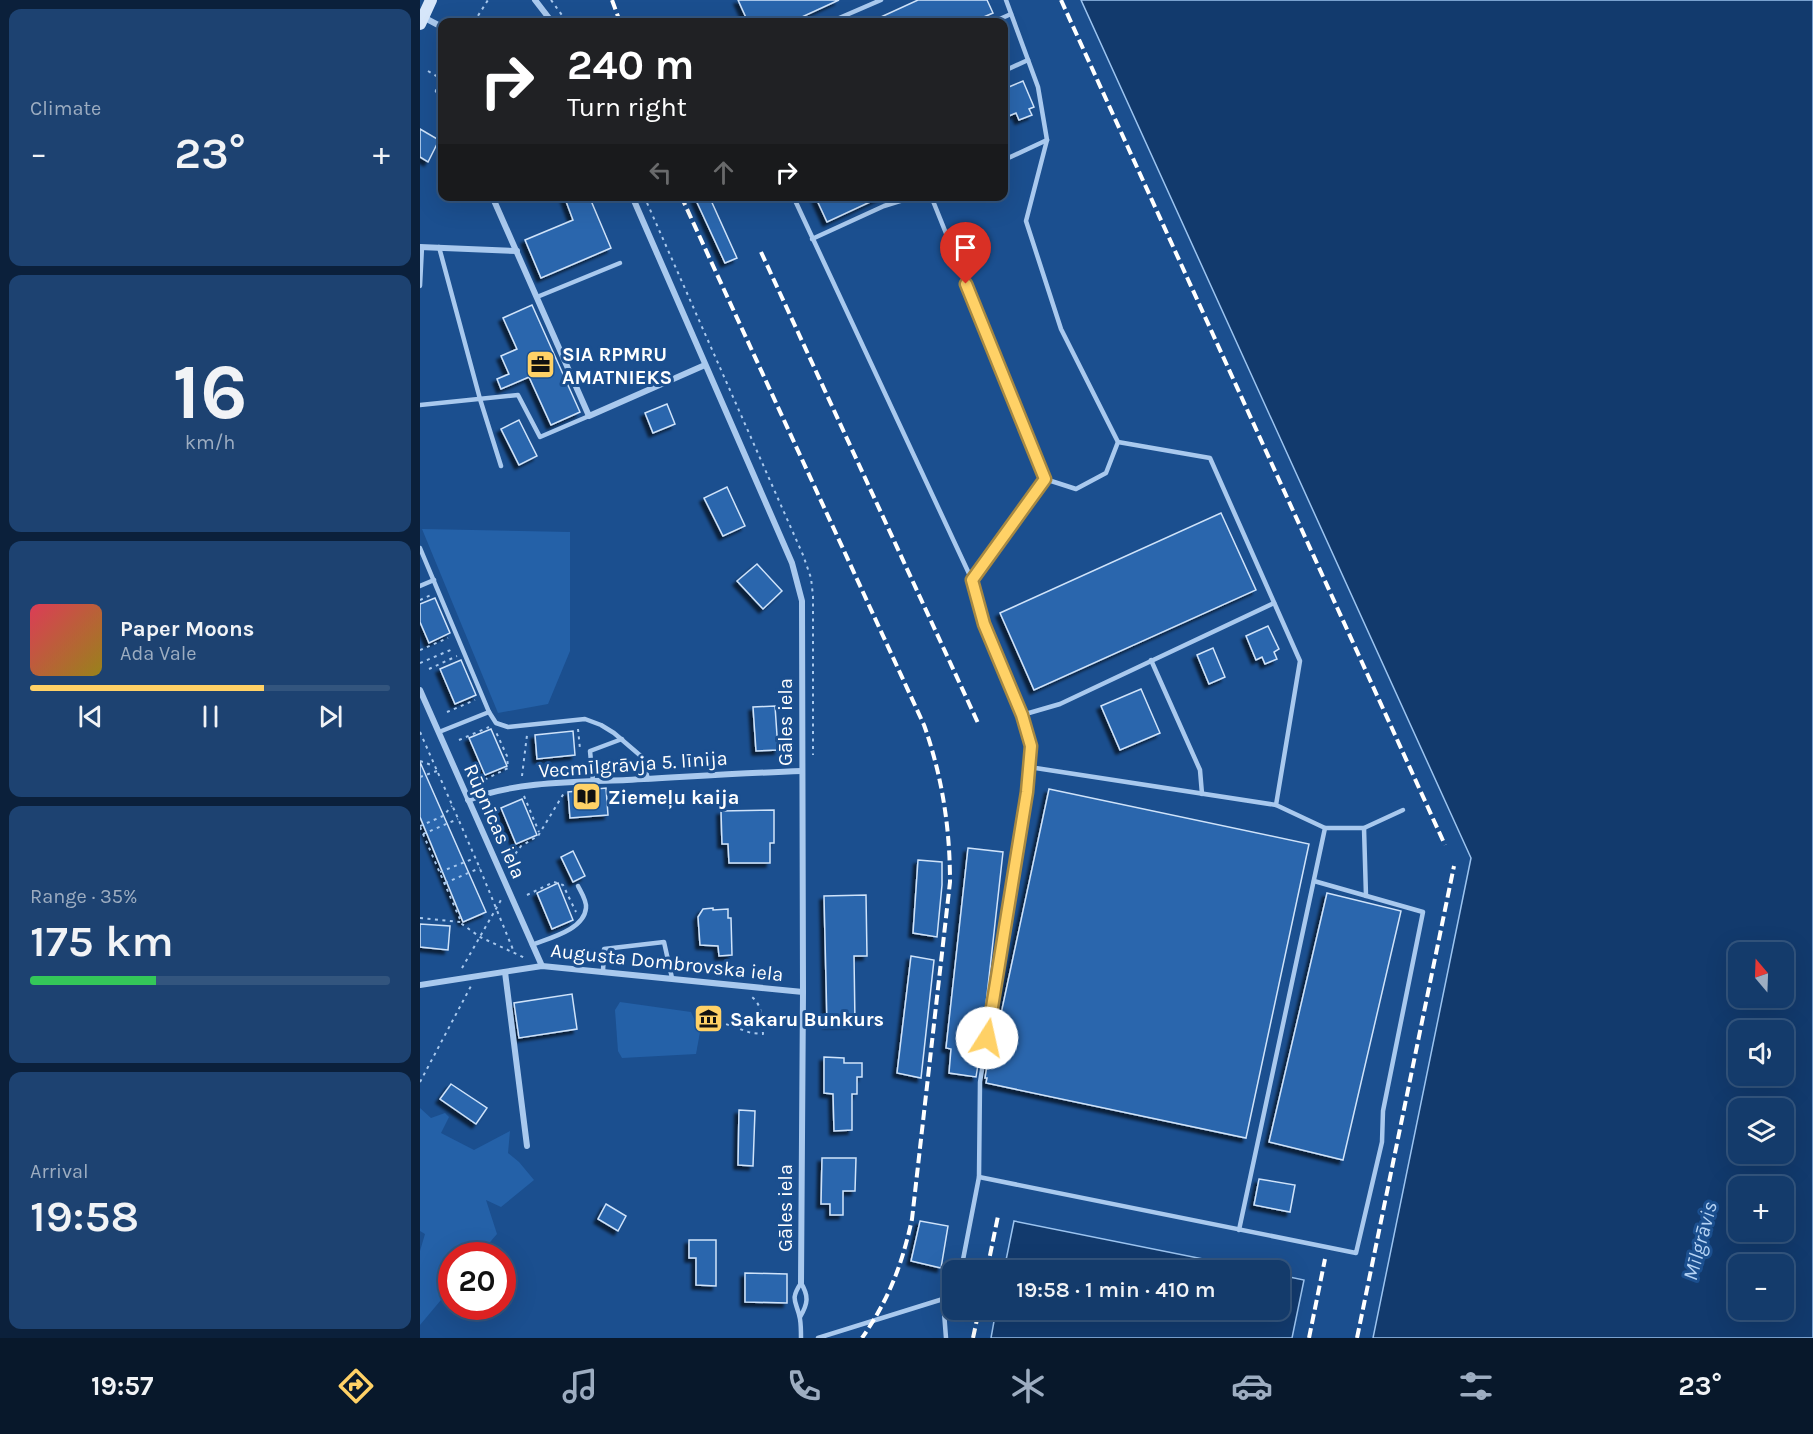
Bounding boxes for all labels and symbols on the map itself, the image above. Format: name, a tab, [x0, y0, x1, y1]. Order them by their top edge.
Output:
pin	[940, 222, 991, 284]
place label: SIA RPMRU AMATNIEKS	[562, 343, 672, 389]
office icon: SIA RPMRU AMATNIEKS	[525, 349, 557, 381]
street label: Gāles iela	[774, 678, 797, 766]
street label: Vecmīlgrāvja 5. līnija	[538, 746, 728, 783]
street label: Rūpnīcas iela	[459, 760, 530, 882]
library icon: Ziemeļu kaija	[571, 781, 603, 813]
place label: Ziemeļu kaija	[608, 786, 740, 809]
street label: Augusta Dombrovska iela	[549, 939, 785, 986]
north arrow	[1728, 942, 1794, 1008]
museum icon: Sakaru Bunkurs	[693, 1003, 725, 1035]
position arrow	[955, 1006, 1019, 1070]
place label: Sakaru Bunkurs	[730, 1008, 884, 1031]
street label: Gāles iela	[774, 1164, 797, 1252]
water label: Mīlgrāvis	[1678, 1199, 1722, 1283]
speed limit sign: 20	[438, 1242, 516, 1320]

